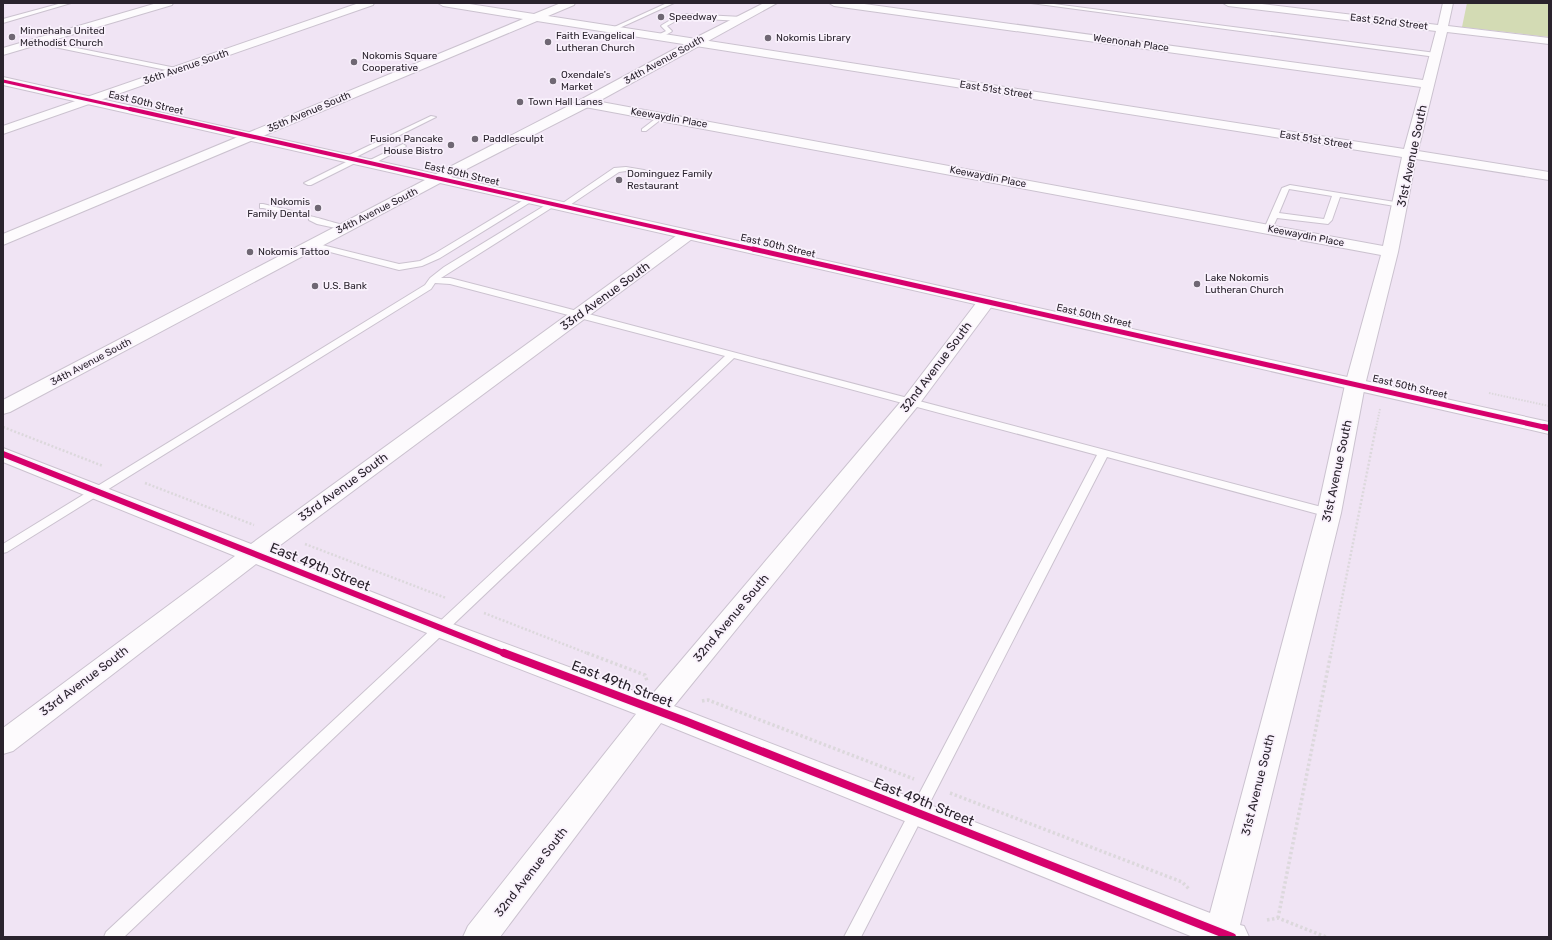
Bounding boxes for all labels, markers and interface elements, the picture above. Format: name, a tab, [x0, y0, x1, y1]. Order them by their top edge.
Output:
place label: Speedway	[669, 11, 718, 23]
street label: East 52nd Street	[1349, 11, 1429, 33]
marker: Speedway	[656, 12, 666, 22]
place label: Minnehaha United Methodist Church	[20, 25, 105, 49]
place label: Faith Evangelical Lutheran Church	[556, 30, 635, 54]
marker: Minnehaha United Methodist Church	[7, 32, 17, 42]
place label: Nokomis Library	[776, 32, 851, 44]
street label: Weenonah Place	[1092, 32, 1170, 54]
street label: 34th Avenue South	[622, 33, 706, 87]
marker: Nokomis Library	[763, 33, 773, 43]
marker: Faith Evangelical Lutheran Church	[543, 37, 553, 47]
street label: 36th Avenue South	[142, 47, 230, 87]
place label: Nokomis Square Cooperative	[362, 50, 438, 74]
marker: Nokomis Square Cooperative	[349, 57, 359, 67]
place label: Oxendale's Market	[561, 69, 611, 93]
marker: Oxendale's Market	[548, 76, 558, 86]
street label: East 51st Street	[959, 78, 1033, 102]
street label: East 50th Street	[107, 89, 185, 117]
street label: 35th Avenue South	[265, 89, 353, 135]
place label: Town Hall Lanes	[528, 96, 603, 108]
marker: Town Hall Lanes	[515, 97, 525, 107]
street label: 31st Avenue South	[1394, 104, 1430, 208]
street label: Keewaydin Place	[630, 105, 709, 131]
street label: East 51st Street	[1279, 128, 1353, 152]
place label: Fusion Pancake House Bistro	[370, 133, 443, 157]
place label: Paddlesculpt	[483, 133, 544, 145]
marker: Paddlesculpt	[470, 134, 480, 144]
marker: Fusion Pancake House Bistro	[446, 140, 456, 150]
street label: East 50th Street	[423, 160, 501, 188]
street label: Keewaydin Place	[949, 164, 1028, 190]
place label: Dominguez Family Restaurant	[627, 168, 713, 192]
marker: Dominguez Family Restaurant	[614, 175, 624, 185]
street label: 34th Avenue South	[334, 185, 420, 237]
place label: Nokomis Family Dental	[247, 196, 310, 220]
marker: Nokomis Family Dental	[313, 203, 323, 213]
street label: Keewaydin Place	[1267, 223, 1346, 249]
street label: East 50th Street	[739, 232, 817, 260]
place label: Nokomis Tattoo	[258, 246, 330, 258]
marker: Nokomis Tattoo	[245, 247, 255, 257]
street label: 33rd Avenue South	[558, 259, 652, 333]
place label: Lake Nokomis Lutheran Church	[1205, 272, 1284, 296]
marker: Lake Nokomis Lutheran Church	[1192, 279, 1202, 289]
place label: U.S. Bank	[323, 280, 368, 292]
marker: U.S. Bank	[310, 281, 320, 291]
street label: East 50th Street	[1055, 302, 1133, 330]
street label: 32nd Avenue South	[897, 319, 975, 415]
street label: 34th Avenue South	[49, 336, 133, 388]
street label: East 50th Street	[1371, 373, 1449, 401]
street label: 31st Avenue South	[1319, 419, 1355, 523]
street label: 33rd Avenue South	[296, 450, 390, 524]
street label: East 49th Street	[267, 539, 373, 595]
street label: 32nd Avenue South	[690, 571, 772, 665]
street label: 33rd Avenue South	[37, 643, 131, 719]
street label: East 49th Street	[569, 657, 675, 711]
street label: 31st Avenue South	[1239, 733, 1277, 837]
street label: East 49th Street	[871, 774, 977, 830]
street label: 32nd Avenue South	[492, 824, 570, 920]

